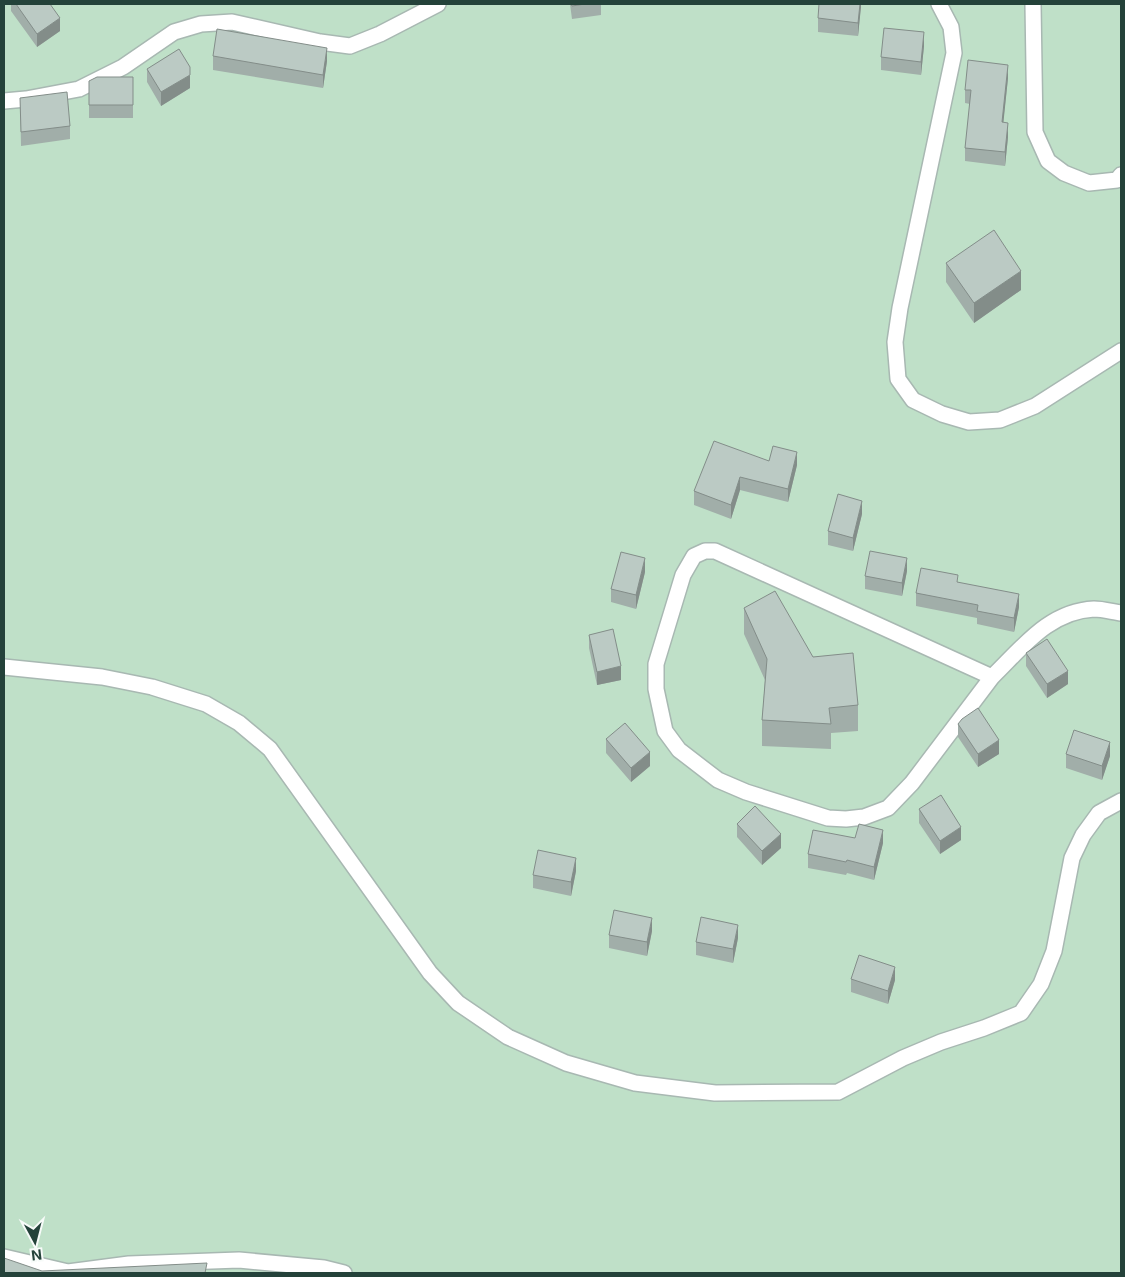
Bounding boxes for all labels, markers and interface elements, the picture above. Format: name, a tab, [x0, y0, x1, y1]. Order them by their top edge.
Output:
north arrow	[10, 1217, 60, 1267]
text: N	[30, 1246, 43, 1264]

